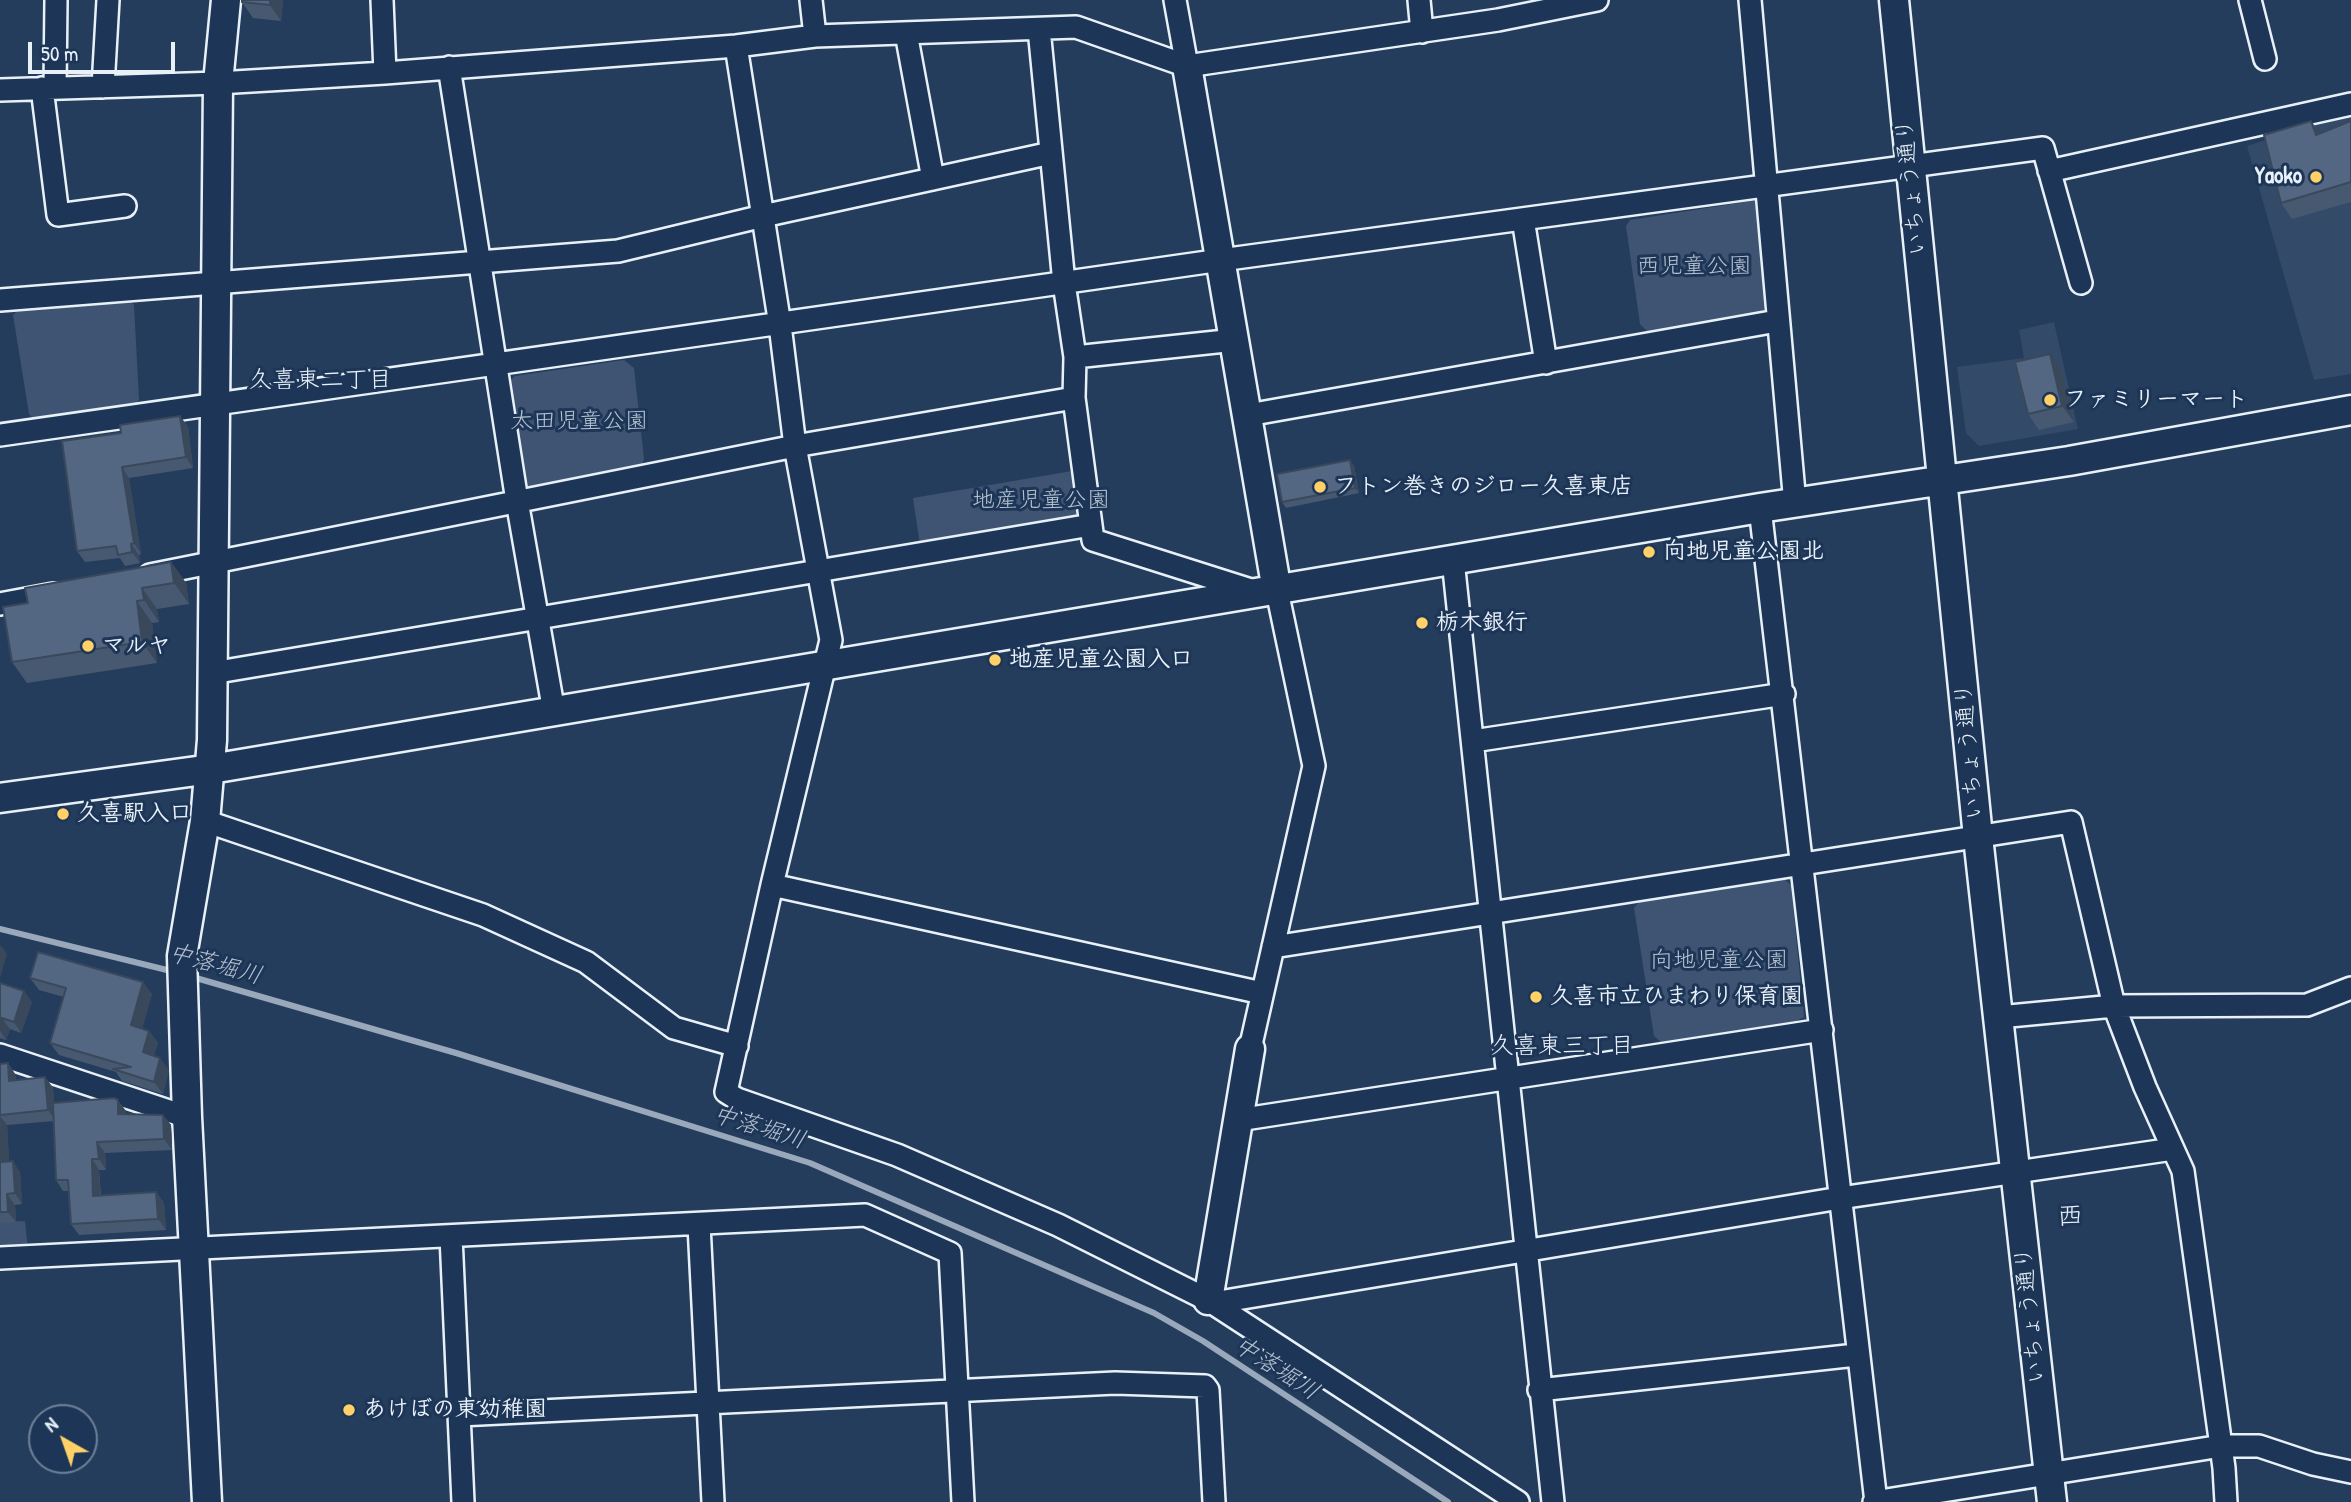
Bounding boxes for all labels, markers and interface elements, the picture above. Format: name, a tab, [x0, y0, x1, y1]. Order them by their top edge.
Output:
scale bar	[32, 28, 178, 72]
text: 50 m	[41, 39, 78, 68]
street label: いちょう通り	[1891, 117, 1933, 257]
place label: Yaoko	[2255, 163, 2302, 191]
marker: Yaoko	[2308, 169, 2324, 185]
park label: 西児童公園	[1637, 253, 1751, 281]
district label: 久喜東二丁目	[248, 367, 392, 395]
place label: ファミリーマート	[2064, 386, 2248, 414]
marker: ファミリーマート	[2042, 392, 2058, 408]
park label: 太田児童公園	[510, 408, 648, 436]
place label: フトン巻きのジロー久喜東店	[1334, 473, 1633, 501]
marker: フトン巻きのジロー久喜東店	[1312, 479, 1328, 495]
park label: 地産児童公園	[972, 487, 1110, 515]
place label: 向地児童公園北	[1663, 538, 1824, 566]
marker: 向地児童公園北	[1641, 544, 1657, 560]
place label: 栃木銀行	[1436, 609, 1528, 637]
marker: 栃木銀行	[1414, 615, 1430, 631]
place label: マルヤ	[102, 632, 171, 660]
marker: マルヤ	[80, 638, 96, 654]
place label: 地産児童公園入口	[1009, 646, 1193, 674]
marker: 地産児童公園入口	[987, 652, 1003, 668]
street label: いちょう通り	[1950, 681, 1990, 821]
place label: 久喜駅入口	[77, 800, 192, 828]
marker: 久喜駅入口	[55, 806, 71, 822]
water label: 中落堀川	[165, 939, 265, 991]
park label: 向地児童公園	[1650, 947, 1788, 975]
place label: 久喜市立ひまわり保育園	[1550, 983, 1803, 1011]
marker: 久喜市立ひまわり保育園	[1528, 989, 1544, 1005]
district label: 久喜東三丁目	[1490, 1033, 1634, 1061]
water label: 中落堀川	[709, 1100, 809, 1156]
district label: 西	[2057, 1201, 2083, 1233]
street label: いちょう通り	[2010, 1245, 2052, 1385]
water label: 中落堀川	[1228, 1331, 1324, 1407]
place label: あけぼの東幼稚園	[363, 1396, 547, 1424]
marker: あけぼの東幼稚園	[341, 1402, 357, 1418]
north arrow	[28, 1404, 98, 1474]
text: N	[39, 1411, 63, 1438]

